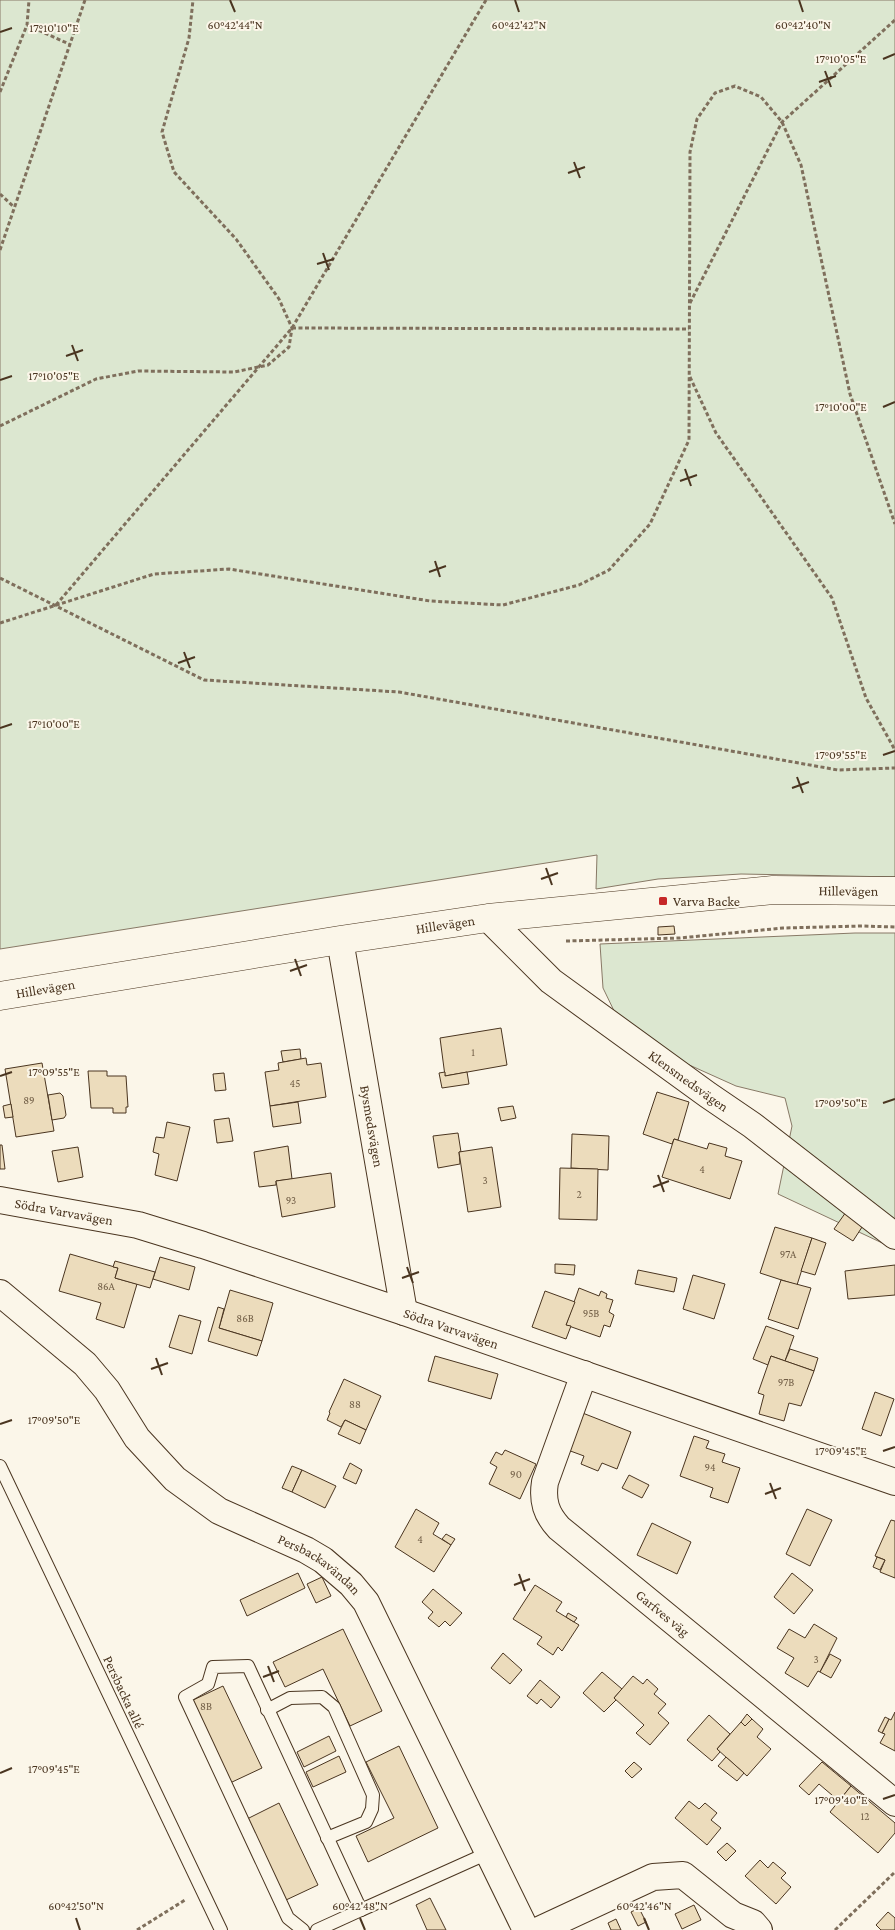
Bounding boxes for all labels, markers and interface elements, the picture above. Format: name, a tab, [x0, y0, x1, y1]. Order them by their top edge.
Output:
text: 60°42'44"N	[207, 18, 263, 32]
text: 60°42'42"N	[492, 18, 547, 32]
text: 60°42'40"N	[775, 18, 831, 32]
text: 17°10'10"E	[29, 21, 79, 35]
text: 17°10'05"E	[816, 52, 867, 66]
text: 17°10'05"E	[29, 369, 80, 383]
text: 17°10'00"E	[815, 400, 867, 414]
text: 17°10'00"E	[28, 717, 80, 731]
text: 17°09'55"E	[815, 748, 867, 762]
street label: Hillevägen	[819, 882, 879, 899]
place label: Varva Backe	[673, 893, 740, 909]
marker: Varva Backe	[657, 895, 669, 907]
street label: Hillevägen	[415, 912, 476, 937]
street label: Hillevägen	[15, 976, 77, 1001]
house number: 1	[471, 1046, 475, 1058]
street label: Klensmedsvägen	[646, 1047, 732, 1115]
text: 17°09'55"E	[28, 1065, 80, 1079]
house number: 45	[290, 1077, 300, 1089]
street label: Bysmedsvägen	[357, 1084, 387, 1169]
house number: 89	[23, 1094, 35, 1106]
text: 17°09'50"E	[815, 1096, 868, 1110]
house number: 4	[699, 1163, 705, 1175]
house number: 3	[482, 1174, 488, 1186]
house number: 2	[576, 1188, 582, 1200]
house number: 93	[286, 1194, 296, 1206]
street label: Södra Varvavägen	[14, 1195, 115, 1228]
house number: 97A	[780, 1248, 797, 1260]
house number: 86A	[97, 1280, 116, 1292]
street label: Södra Varvavägen	[401, 1304, 501, 1352]
house number: 95B	[583, 1307, 599, 1319]
house number: 86B	[236, 1312, 254, 1324]
house number: 97B	[778, 1376, 794, 1388]
house number: 88	[349, 1398, 361, 1410]
text: 17°09'50"E	[28, 1413, 81, 1427]
text: 17°09'45"E	[815, 1444, 867, 1458]
house number: 94	[704, 1461, 716, 1473]
house number: 90	[510, 1468, 522, 1480]
street label: Persbackavändan	[276, 1531, 365, 1598]
house number: 4	[417, 1533, 423, 1545]
street label: Garfves väg	[633, 1586, 693, 1640]
street label: Persbacka allé	[100, 1653, 148, 1731]
house number: 3	[813, 1653, 819, 1665]
house number: 8B	[200, 1700, 212, 1712]
text: 17°09'45"E	[28, 1762, 80, 1776]
text: 17°09'40"E	[815, 1793, 868, 1807]
house number: 12	[861, 1810, 869, 1822]
text: 60°42'50"N	[48, 1899, 104, 1913]
text: 60°42'48"N	[332, 1899, 388, 1913]
text: 60°42'46"N	[616, 1899, 672, 1913]

